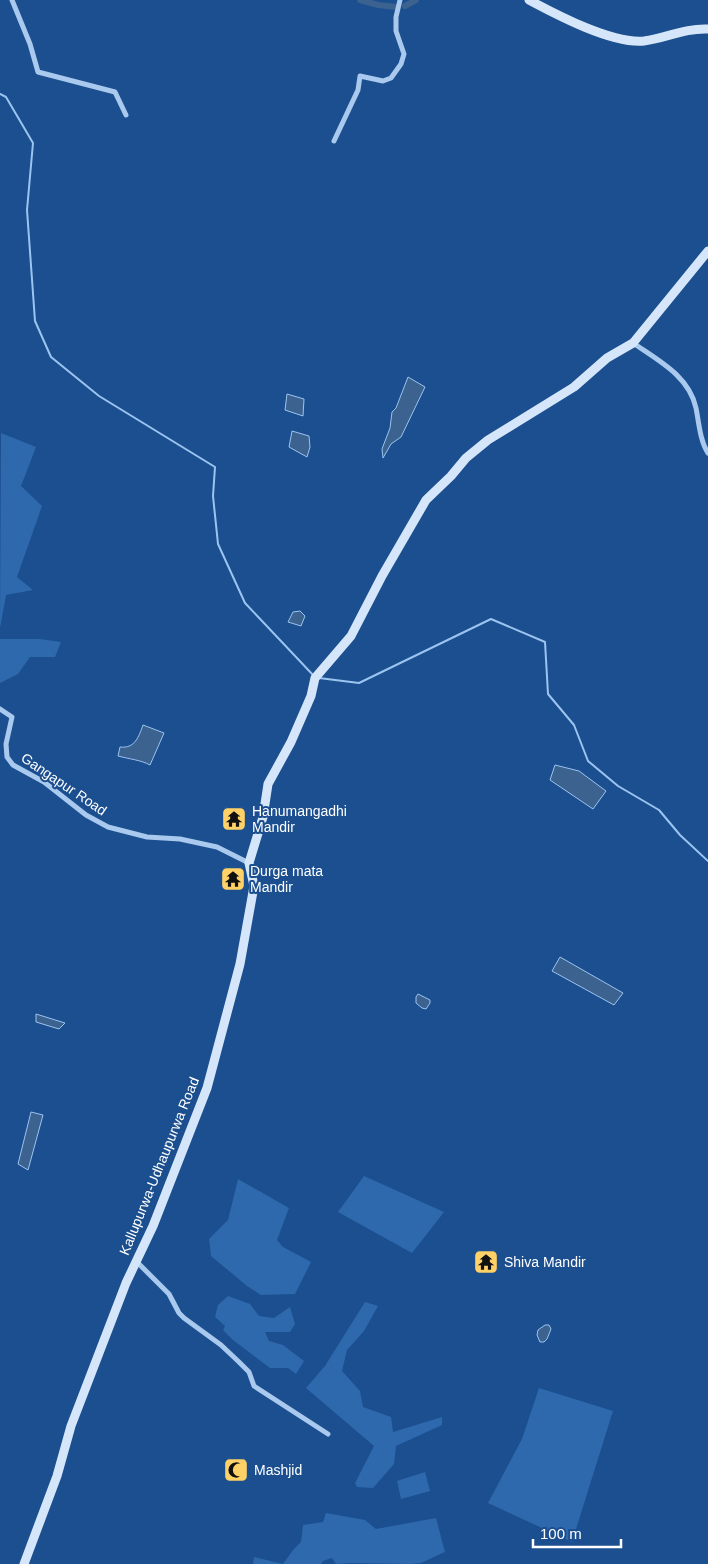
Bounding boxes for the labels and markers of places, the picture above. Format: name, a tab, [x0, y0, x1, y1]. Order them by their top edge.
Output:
place label: Hanumangadhi Mandir	[252, 803, 347, 835]
temple icon: Hanumangadhi Mandir	[221, 806, 247, 832]
place label: Durga mata Mandir	[250, 863, 323, 895]
temple icon: Durga mata Mandir	[220, 866, 246, 892]
temple icon: Shiva Mandir	[473, 1249, 499, 1275]
place label: Shiva Mandir	[504, 1254, 586, 1270]
mosque icon: Mashjid	[223, 1457, 249, 1483]
place label: Mashjid	[254, 1462, 302, 1478]

